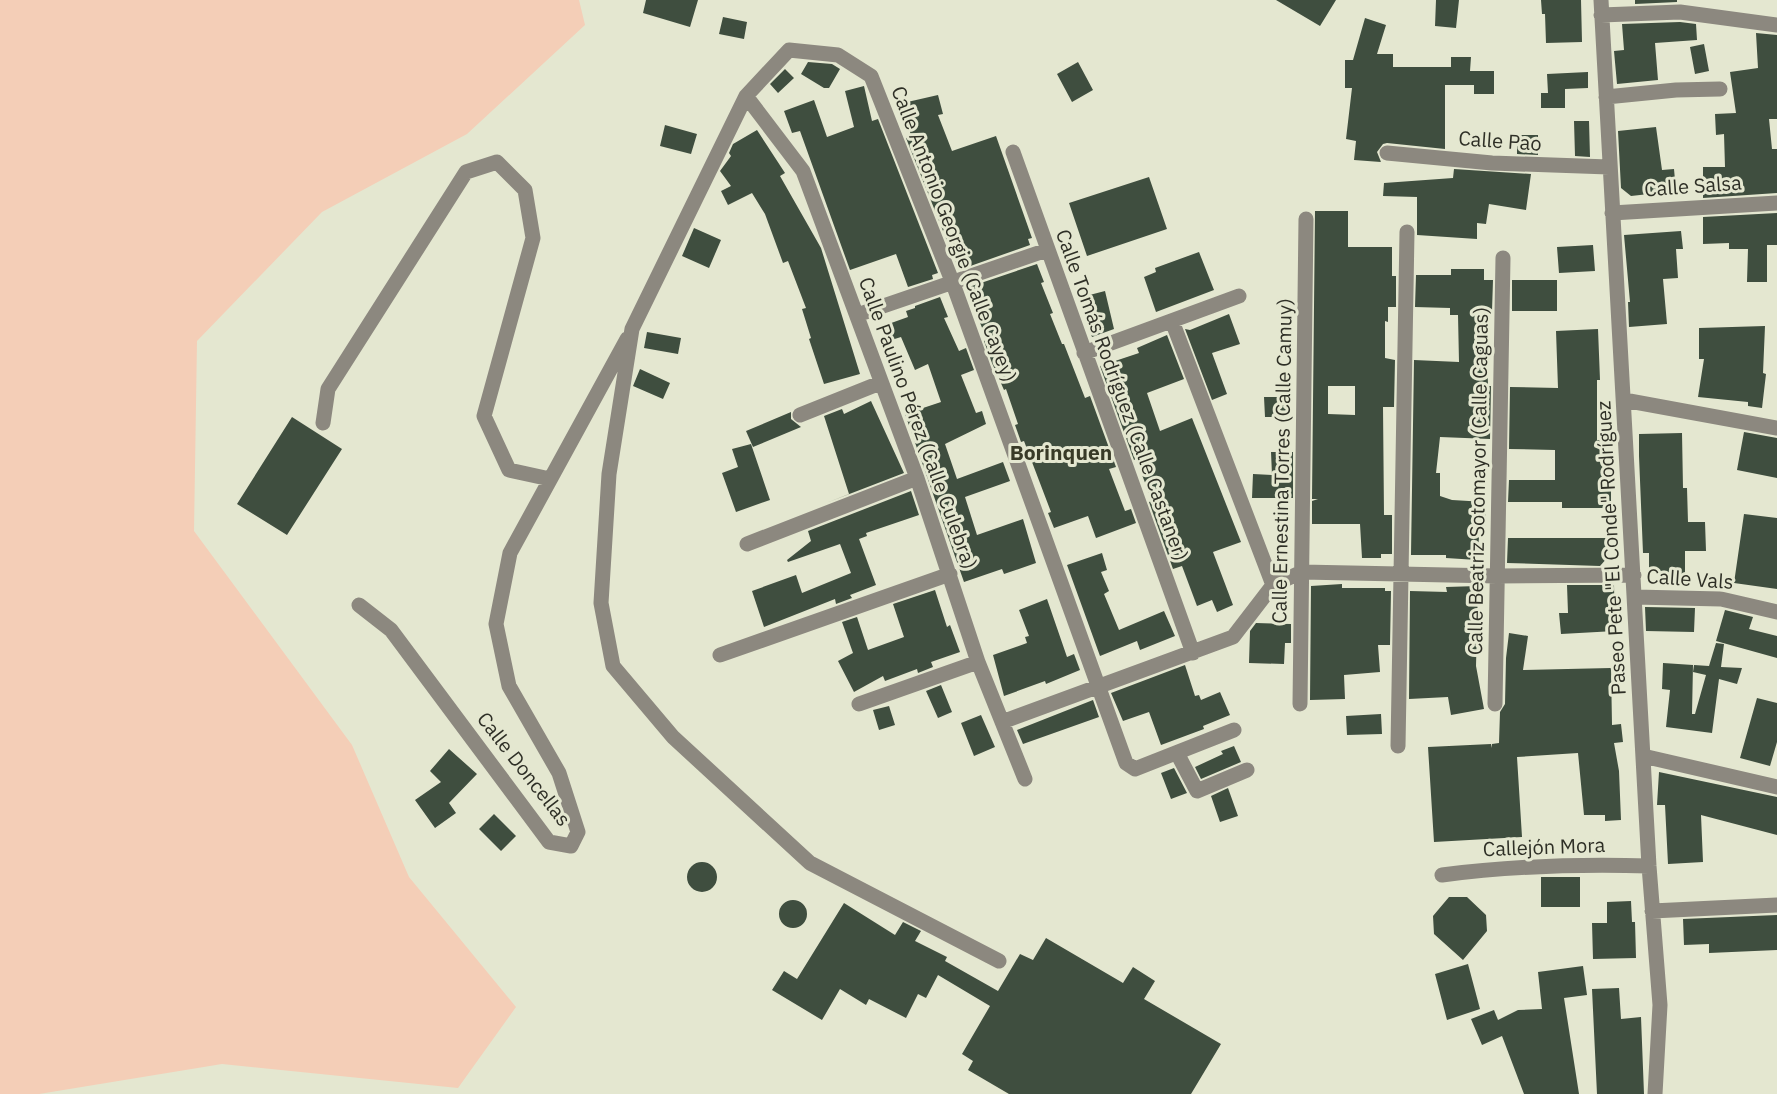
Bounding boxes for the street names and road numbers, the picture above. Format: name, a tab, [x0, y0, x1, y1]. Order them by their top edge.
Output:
street label: Calle Antonio Georgie (Calle Cayey)	[885, 82, 1024, 386]
street label: Calle Pao	[1457, 124, 1543, 157]
street label: Calle Salsa	[1643, 169, 1743, 202]
street label: Calle Tomás Rodríguez (Calle Castaner)	[1050, 225, 1195, 564]
street label: Calle Paulino Pérez (Calle Culebra)	[853, 273, 984, 573]
street label: Calle Ernestina Torres (Calle Camuy)	[1265, 298, 1298, 624]
street label: Calle Beatriz Sotomayor (Calle Caguas)	[1461, 307, 1494, 655]
street label: Paseo Pete "El Conde" Rodríguez	[1589, 400, 1632, 696]
street label: Calle Vals	[1646, 562, 1734, 595]
street label: Calle Doncellas	[471, 706, 577, 831]
street label: Callejón Mora	[1482, 831, 1606, 862]

